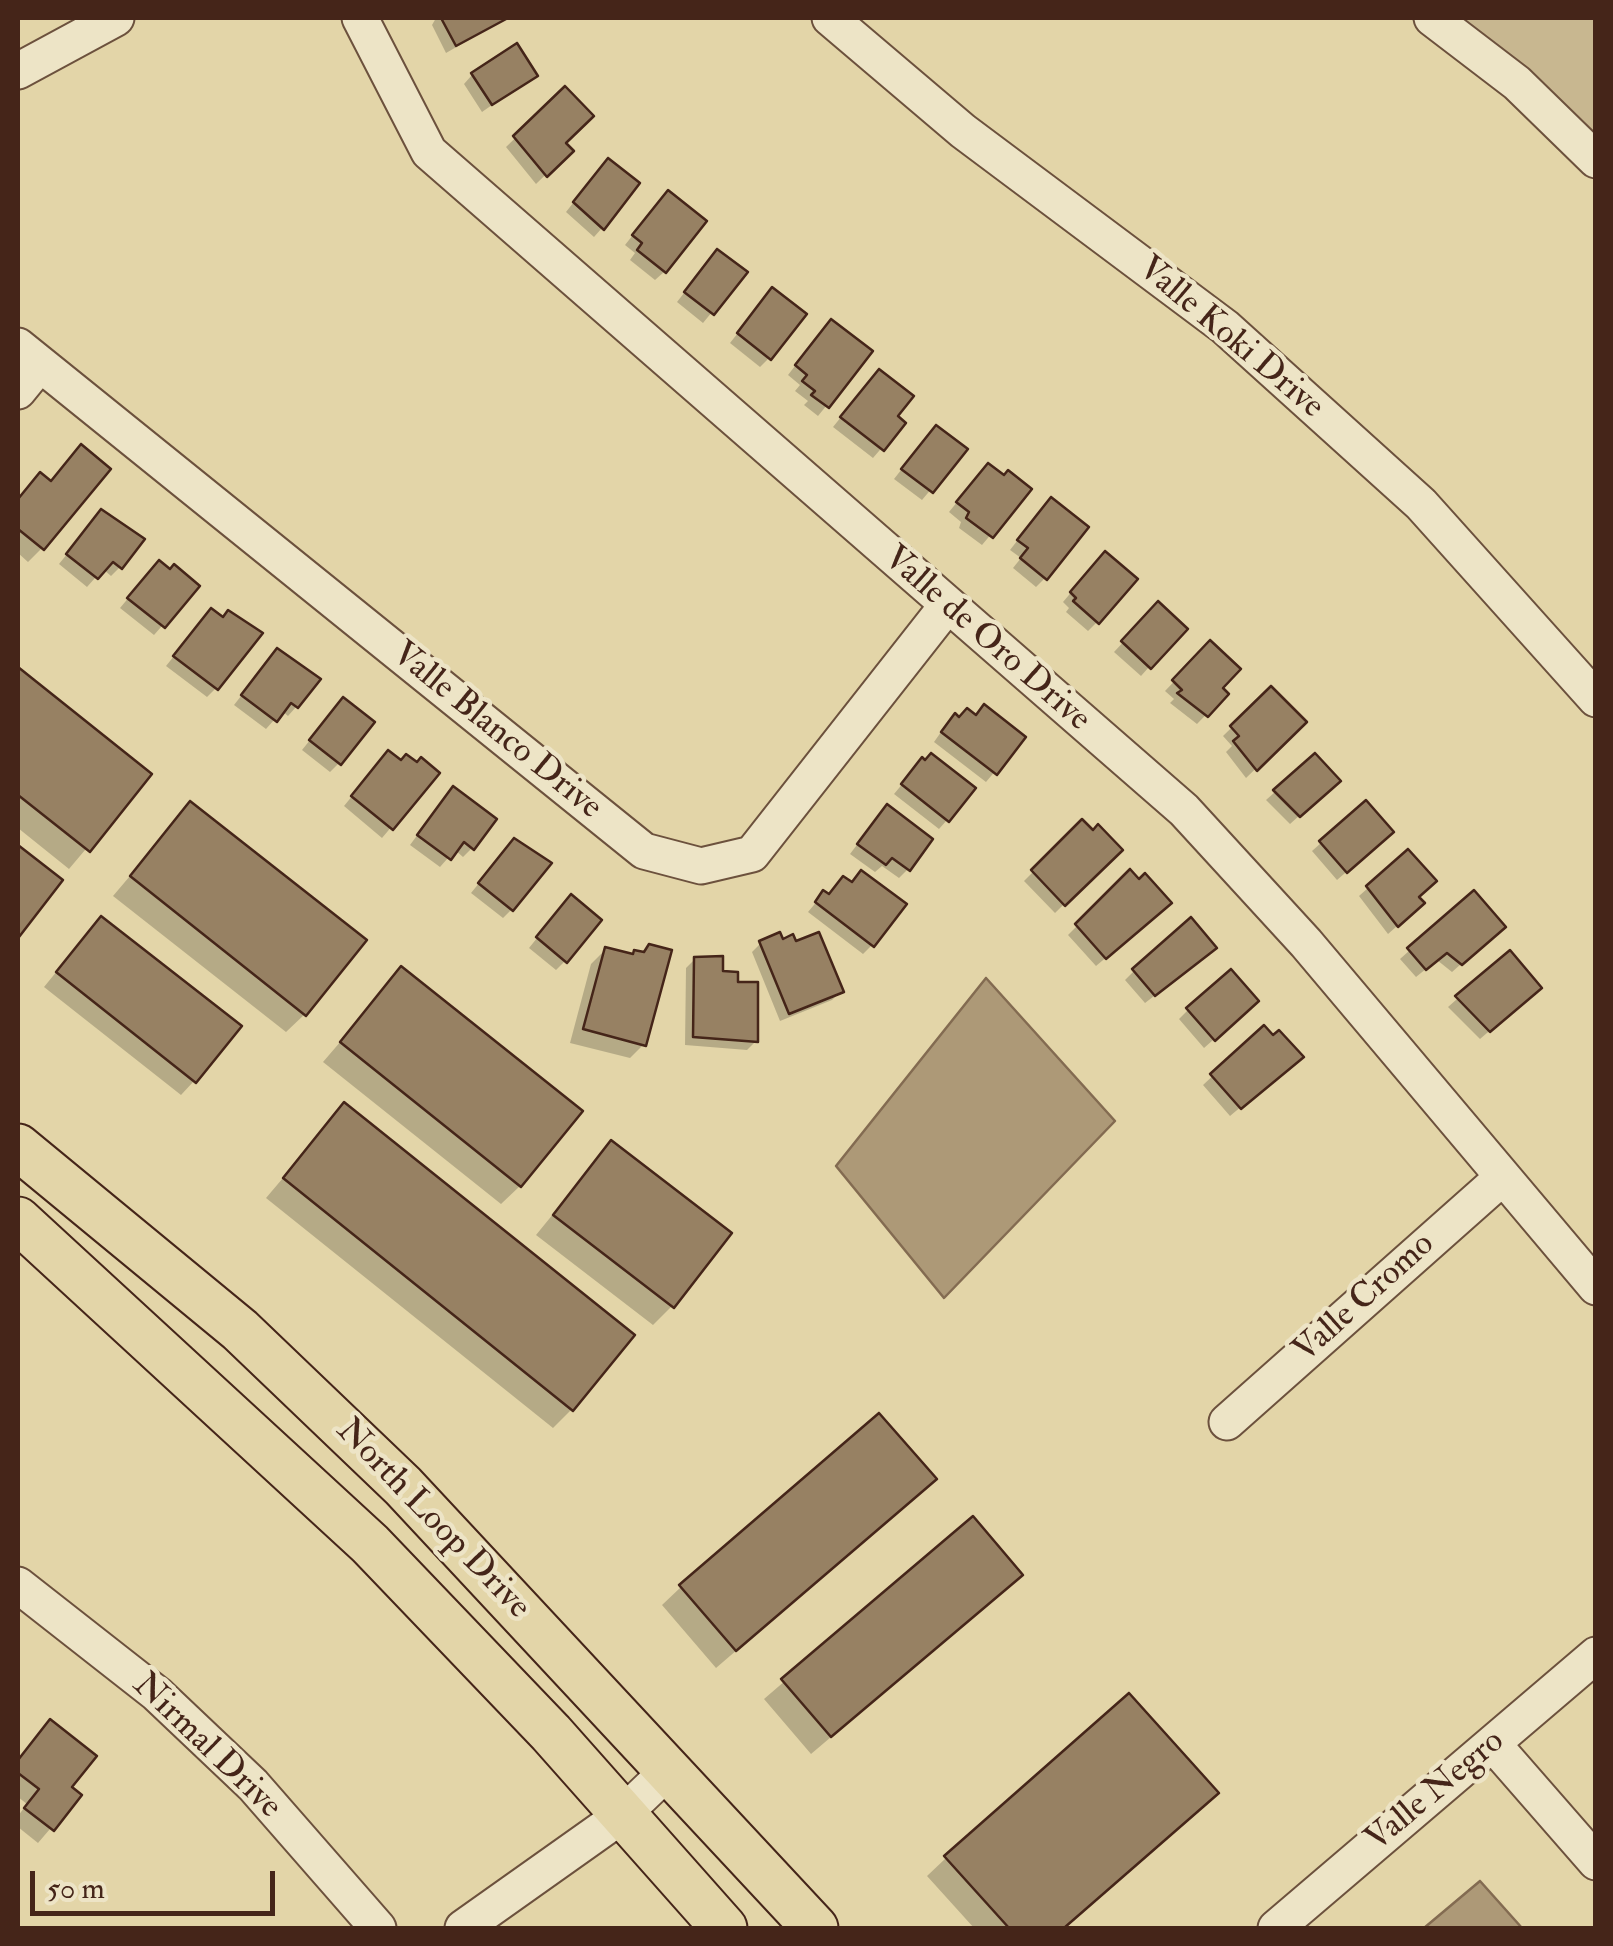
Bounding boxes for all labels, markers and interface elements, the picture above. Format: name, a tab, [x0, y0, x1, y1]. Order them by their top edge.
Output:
street label: Valle Koki Drive	[1128, 249, 1332, 429]
street label: Valle de Oro Drive	[874, 539, 1098, 741]
street label: Valle Blanco Drive	[382, 634, 610, 830]
street label: Valle Cromo	[1286, 1225, 1444, 1373]
street label: North Loop Drive	[326, 1411, 538, 1629]
street label: Nirmal Drive	[123, 1665, 289, 1829]
street label: Valle Negro	[1358, 1722, 1514, 1862]
scale bar	[35, 1851, 280, 1913]
text: 50 m	[47, 1870, 105, 1907]

